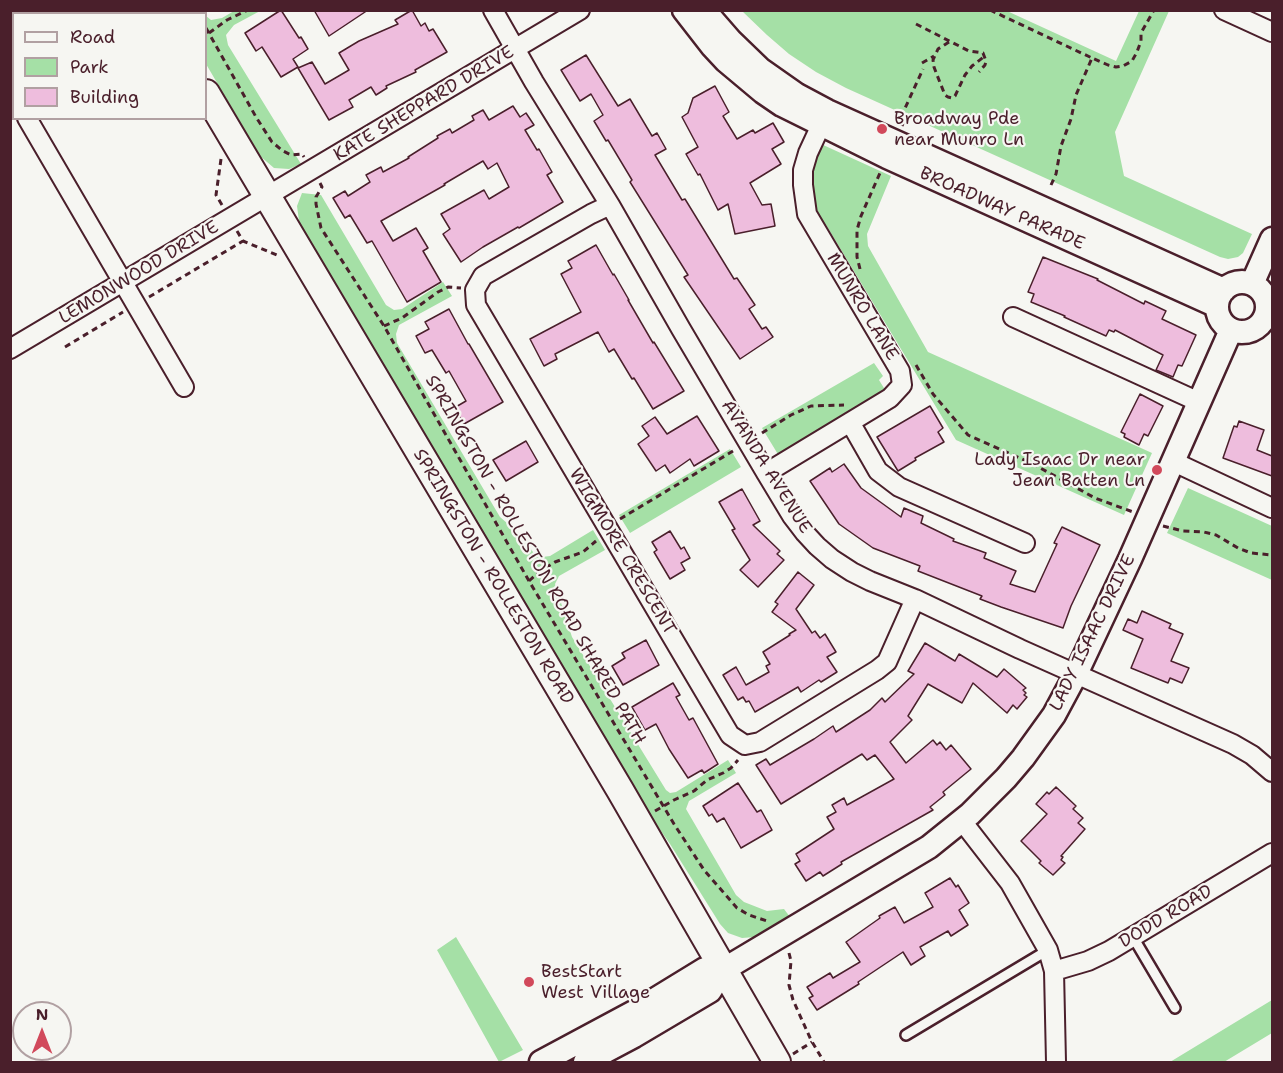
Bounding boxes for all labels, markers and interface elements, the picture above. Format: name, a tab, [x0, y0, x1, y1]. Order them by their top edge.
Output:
legend	[12, 12, 207, 120]
text: Road	[70, 25, 115, 49]
street label: KATE SHEPPARD DRIVE	[330, 42, 518, 166]
text: Park	[70, 55, 109, 79]
text: Building	[70, 85, 139, 109]
place label: Broadway Pde near Munro Ln	[894, 108, 1024, 150]
marker: Broadway Pde near Munro Ln	[875, 122, 889, 136]
street label: BROADWAY PARADE	[916, 163, 1088, 255]
street label: LEMONWOOD DRIVE	[55, 217, 223, 329]
street label: MUNRO LANE	[821, 249, 903, 365]
street label: SPRINGSTON - ROLLESTON ROAD SHARED PATH	[420, 372, 650, 748]
street label: AVANDA AVENUE	[716, 396, 816, 538]
street label: SPRINGSTON - ROLLESTON ROAD	[408, 445, 578, 709]
place label: Lady Isaac Dr near Jean Batten Ln	[974, 449, 1145, 492]
marker: Lady Isaac Dr near Jean Batten Ln	[1150, 463, 1164, 477]
street label: WIGMORE CRESCENT	[564, 465, 680, 639]
street label: LADY ISAAC DRIVE	[1046, 551, 1140, 715]
street label: DODD ROAD	[1115, 881, 1217, 953]
place label: BestStart West Village	[541, 961, 650, 1004]
marker: BestStart West Village	[522, 975, 536, 989]
north arrow	[12, 1001, 72, 1061]
text: N	[36, 1004, 48, 1025]

